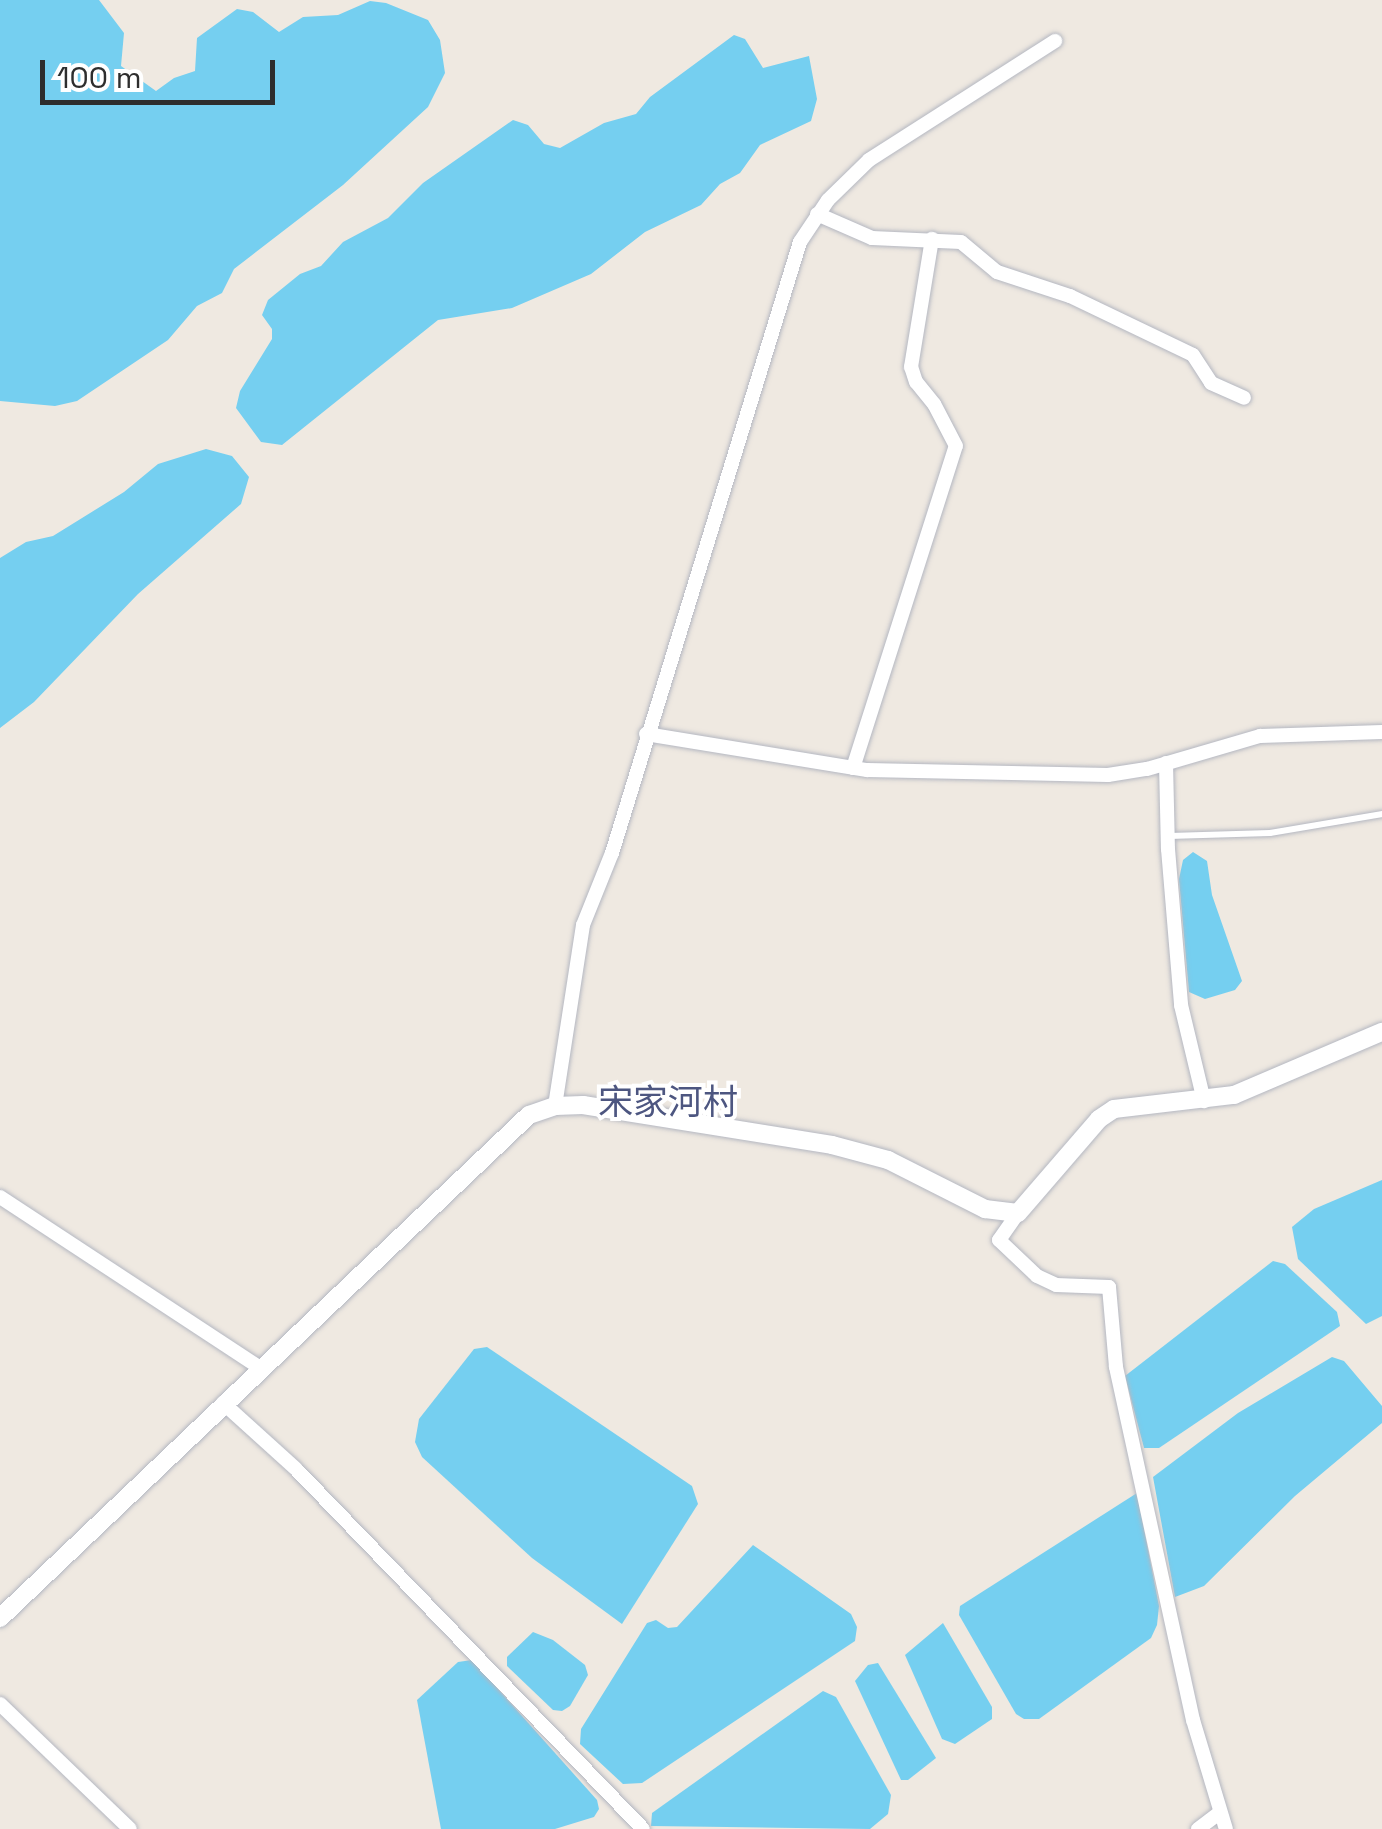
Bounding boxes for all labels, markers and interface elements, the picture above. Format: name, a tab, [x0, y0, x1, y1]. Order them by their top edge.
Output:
scale bar	[45, 40, 280, 102]
text: 100 m	[57, 58, 142, 97]
district label: 宋家河村	[598, 1081, 738, 1123]

